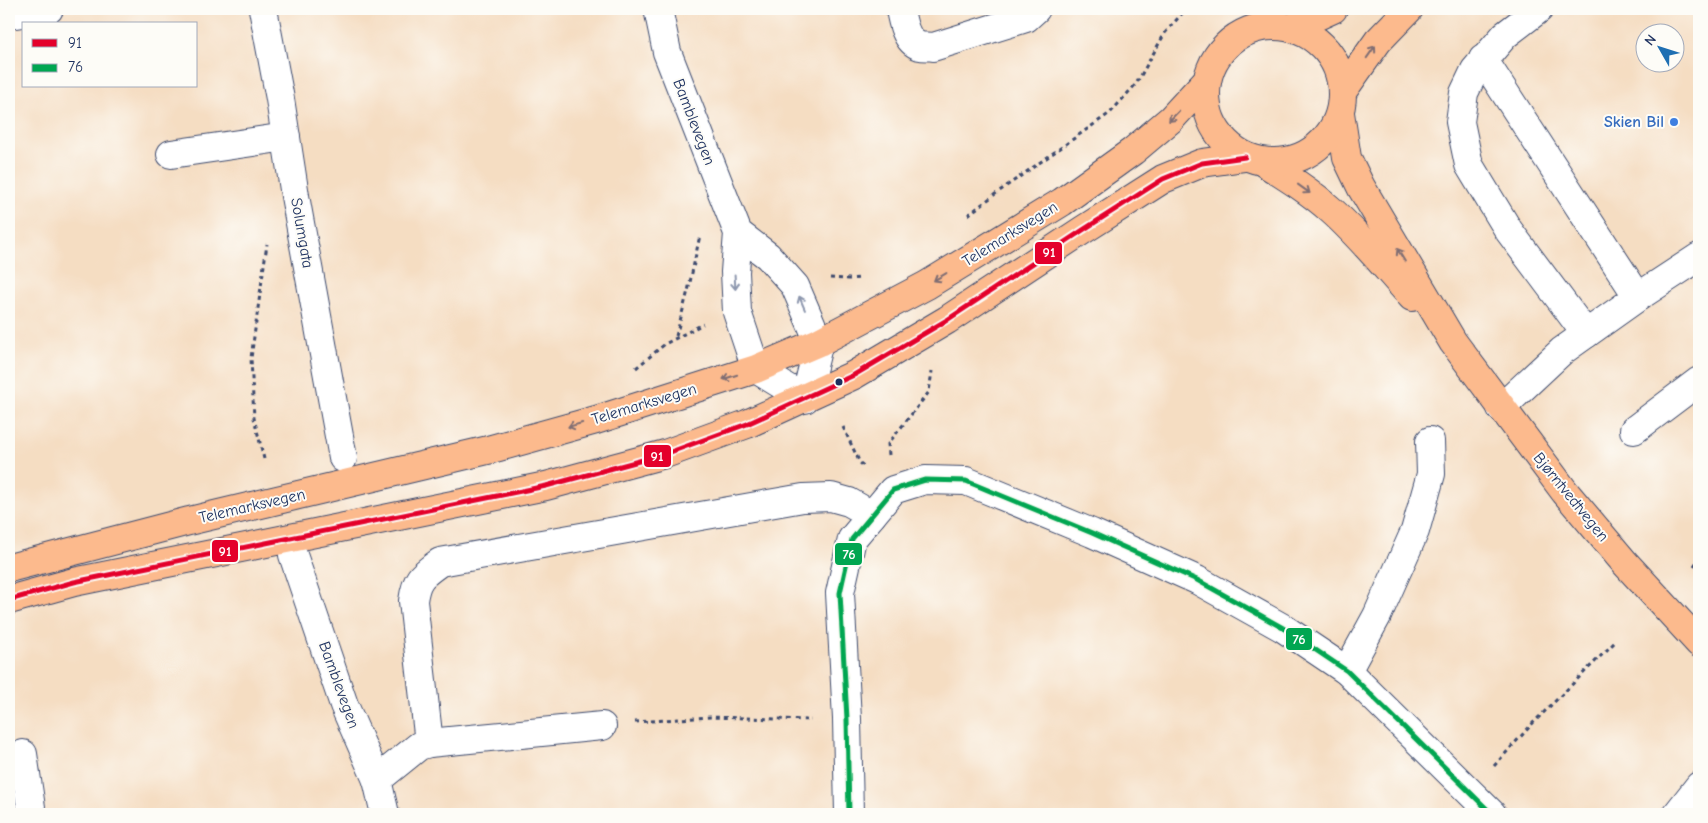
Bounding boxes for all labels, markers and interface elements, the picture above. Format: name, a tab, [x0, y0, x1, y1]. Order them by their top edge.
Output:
legend	[22, 22, 198, 88]
north arrow	[1636, 22, 1686, 72]
text: N	[1641, 31, 1660, 49]
text: 91	[68, 34, 82, 52]
one-way arrow	[1366, 45, 1376, 59]
text: 76	[68, 58, 83, 76]
street label: Bamblevegen	[669, 76, 719, 168]
one-way arrow	[1168, 110, 1180, 122]
place label: Skien Bil	[1604, 113, 1664, 131]
marker: Skien Bil	[1668, 116, 1680, 128]
one-way arrow	[1297, 184, 1311, 194]
street label: Solumgata	[287, 196, 317, 270]
street label: Telemarksvegen	[959, 198, 1061, 270]
line badge: 91	[1034, 241, 1063, 265]
text: 91	[1043, 244, 1055, 261]
one-way arrow	[1395, 249, 1405, 263]
one-way arrow	[933, 273, 947, 283]
one-way arrow	[731, 274, 740, 290]
one-way arrow	[797, 296, 806, 311]
one-way arrow	[723, 373, 738, 382]
unlabelled marker	[834, 377, 844, 387]
street label: Telemarksvegen	[589, 380, 699, 428]
one-way arrow	[567, 421, 583, 431]
line badge: 91	[643, 444, 672, 468]
text: 91	[651, 448, 663, 465]
street label: Bjørntvedtvegen	[1530, 449, 1612, 545]
street label: Telemarksvegen	[197, 485, 307, 527]
line badge: 91	[211, 539, 239, 563]
line badge: 76	[834, 542, 863, 566]
text: 91	[219, 543, 231, 560]
text: 76	[842, 546, 856, 563]
line badge: 76	[1285, 627, 1313, 651]
text: 76	[1292, 631, 1306, 648]
street label: Bamblevegen	[315, 639, 363, 731]

